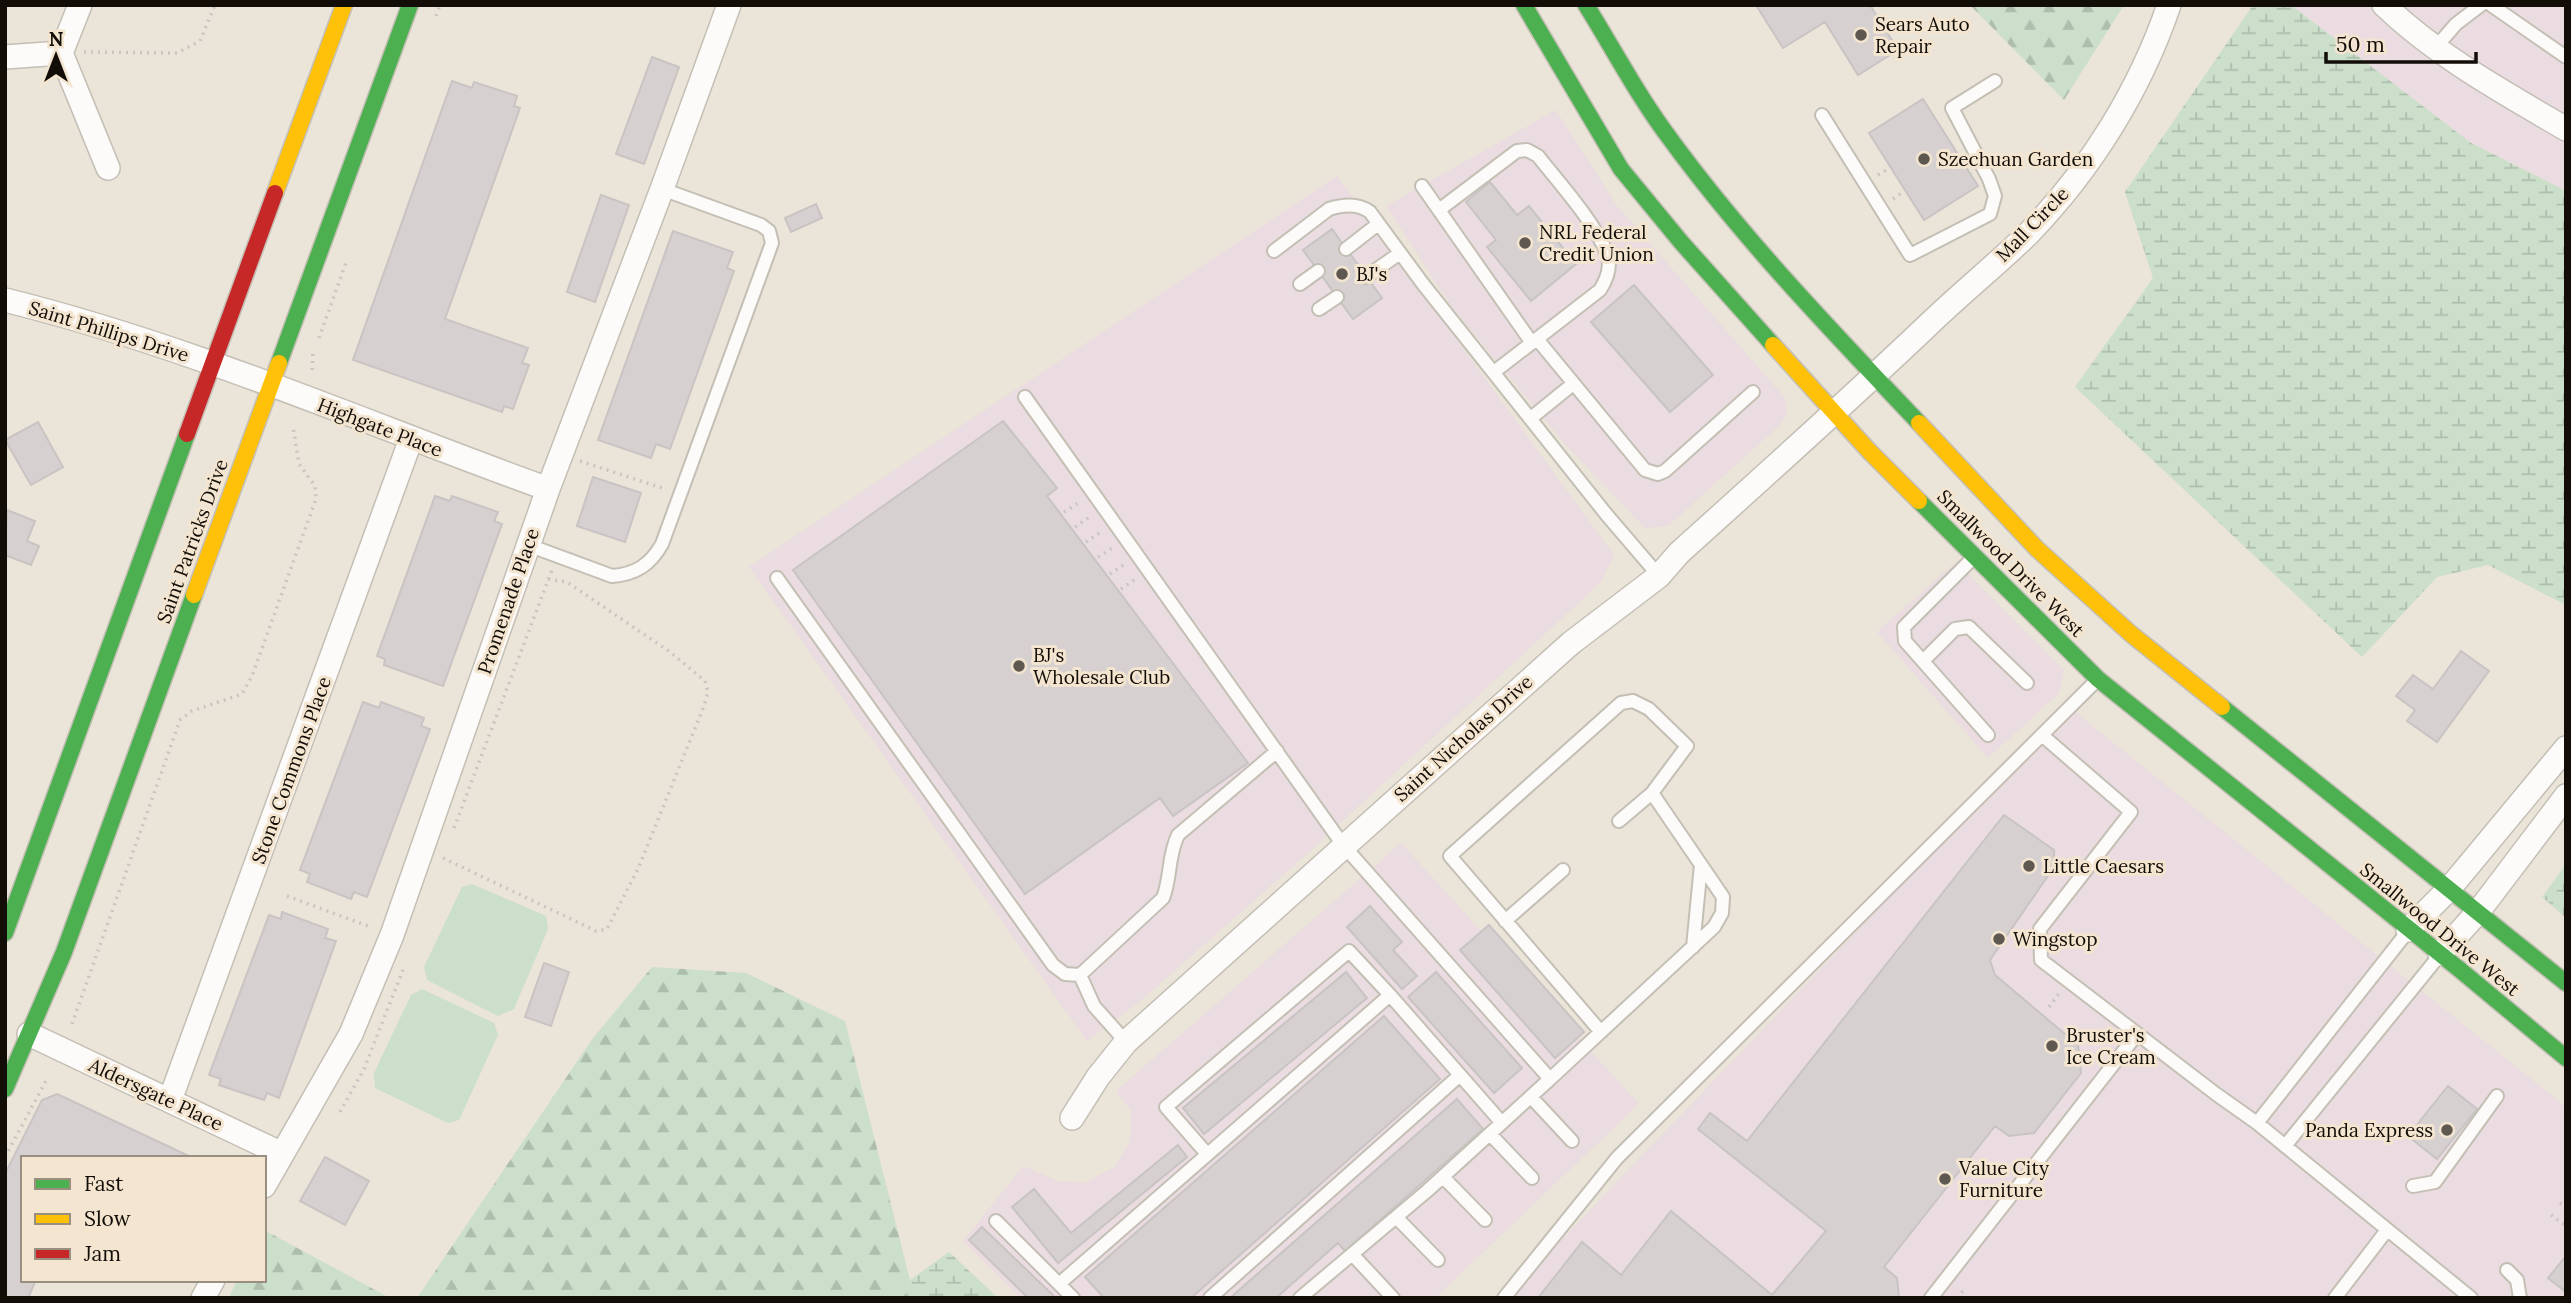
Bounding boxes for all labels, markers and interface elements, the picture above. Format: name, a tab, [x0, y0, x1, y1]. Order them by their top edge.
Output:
place label: Sears Auto Repair	[1875, 12, 1970, 58]
north arrow	[21, 21, 91, 91]
scale bar	[2326, 21, 2476, 65]
text: N	[49, 27, 64, 51]
marker: Sears Auto Repair	[1853, 27, 1869, 43]
text: 50 m	[2336, 31, 2385, 58]
place label: Szechuan Garden	[1938, 147, 2093, 171]
marker: Szechuan Garden	[1916, 151, 1932, 167]
street label: Mall Circle	[1990, 182, 2074, 266]
place label: NRL Federal Credit Union	[1539, 220, 1654, 266]
marker: NRL Federal Credit Union	[1517, 235, 1533, 251]
place label: BJ's	[1356, 262, 1388, 286]
marker: BJ's	[1334, 266, 1350, 282]
street label: Saint Phillips Drive	[26, 295, 192, 367]
street label: Highgate Place	[314, 392, 446, 462]
street label: Saint Patricks Drive	[151, 456, 233, 626]
street label: Smallwood Drive West	[1932, 484, 2090, 642]
street label: Promenade Place	[472, 525, 544, 677]
place label: BJ's Wholesale Club	[1033, 643, 1170, 689]
marker: BJ's Wholesale Club	[1011, 658, 1027, 674]
street label: Saint Nicholas Drive	[1389, 669, 1537, 807]
street label: Stone Commons Place	[246, 673, 336, 867]
place label: Little Caesars	[2043, 854, 2164, 878]
street label: Smallwood Drive West	[2355, 857, 2525, 1001]
marker: Little Caesars	[2021, 858, 2037, 874]
place label: Wingstop	[2013, 927, 2098, 951]
marker: Wingstop	[1991, 931, 2007, 947]
place label: Bruster's Ice Cream	[2066, 1023, 2156, 1069]
marker: Bruster's Ice Cream	[2044, 1038, 2060, 1054]
street label: Aldersgate Place	[84, 1052, 227, 1136]
place label: Panda Express	[2305, 1118, 2433, 1142]
marker: Panda Express	[2439, 1122, 2455, 1138]
legend	[21, 1156, 266, 1282]
place label: Value City Furniture	[1958, 1156, 2049, 1202]
text: Fast	[84, 1170, 124, 1197]
marker: Value City Furniture	[1937, 1171, 1953, 1187]
text: Slow	[84, 1205, 131, 1232]
text: Jam	[83, 1240, 121, 1267]

